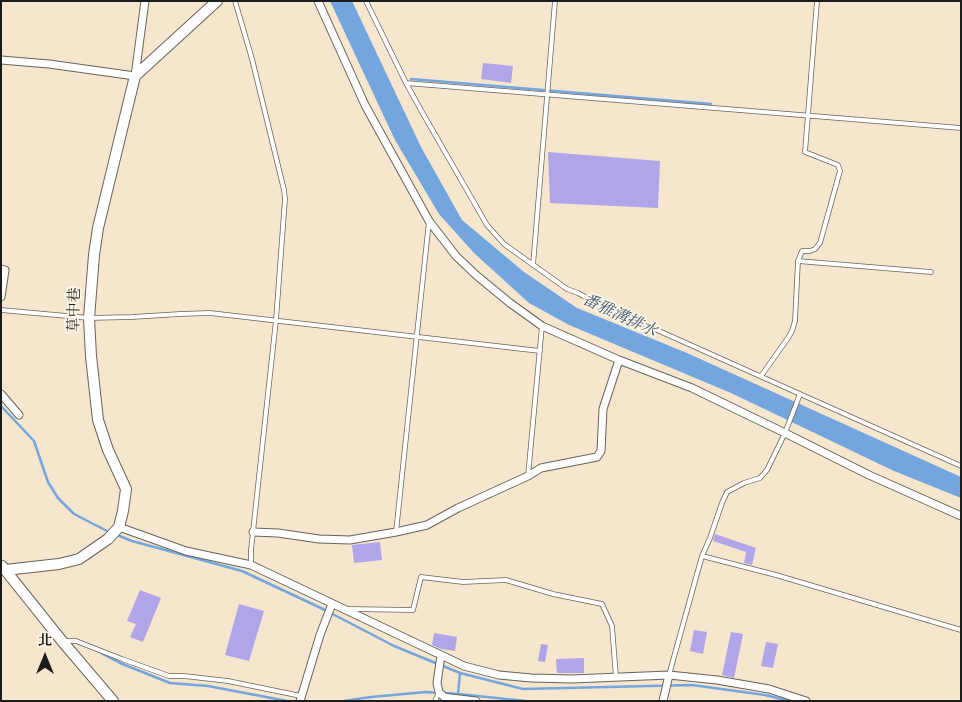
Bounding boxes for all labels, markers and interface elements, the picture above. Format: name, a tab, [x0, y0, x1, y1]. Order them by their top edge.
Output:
street label: 草中巷	[67, 287, 85, 333]
water label: 番雅溝排水	[579, 291, 659, 343]
north arrow	[20, 632, 70, 682]
text: 北	[38, 632, 52, 651]

